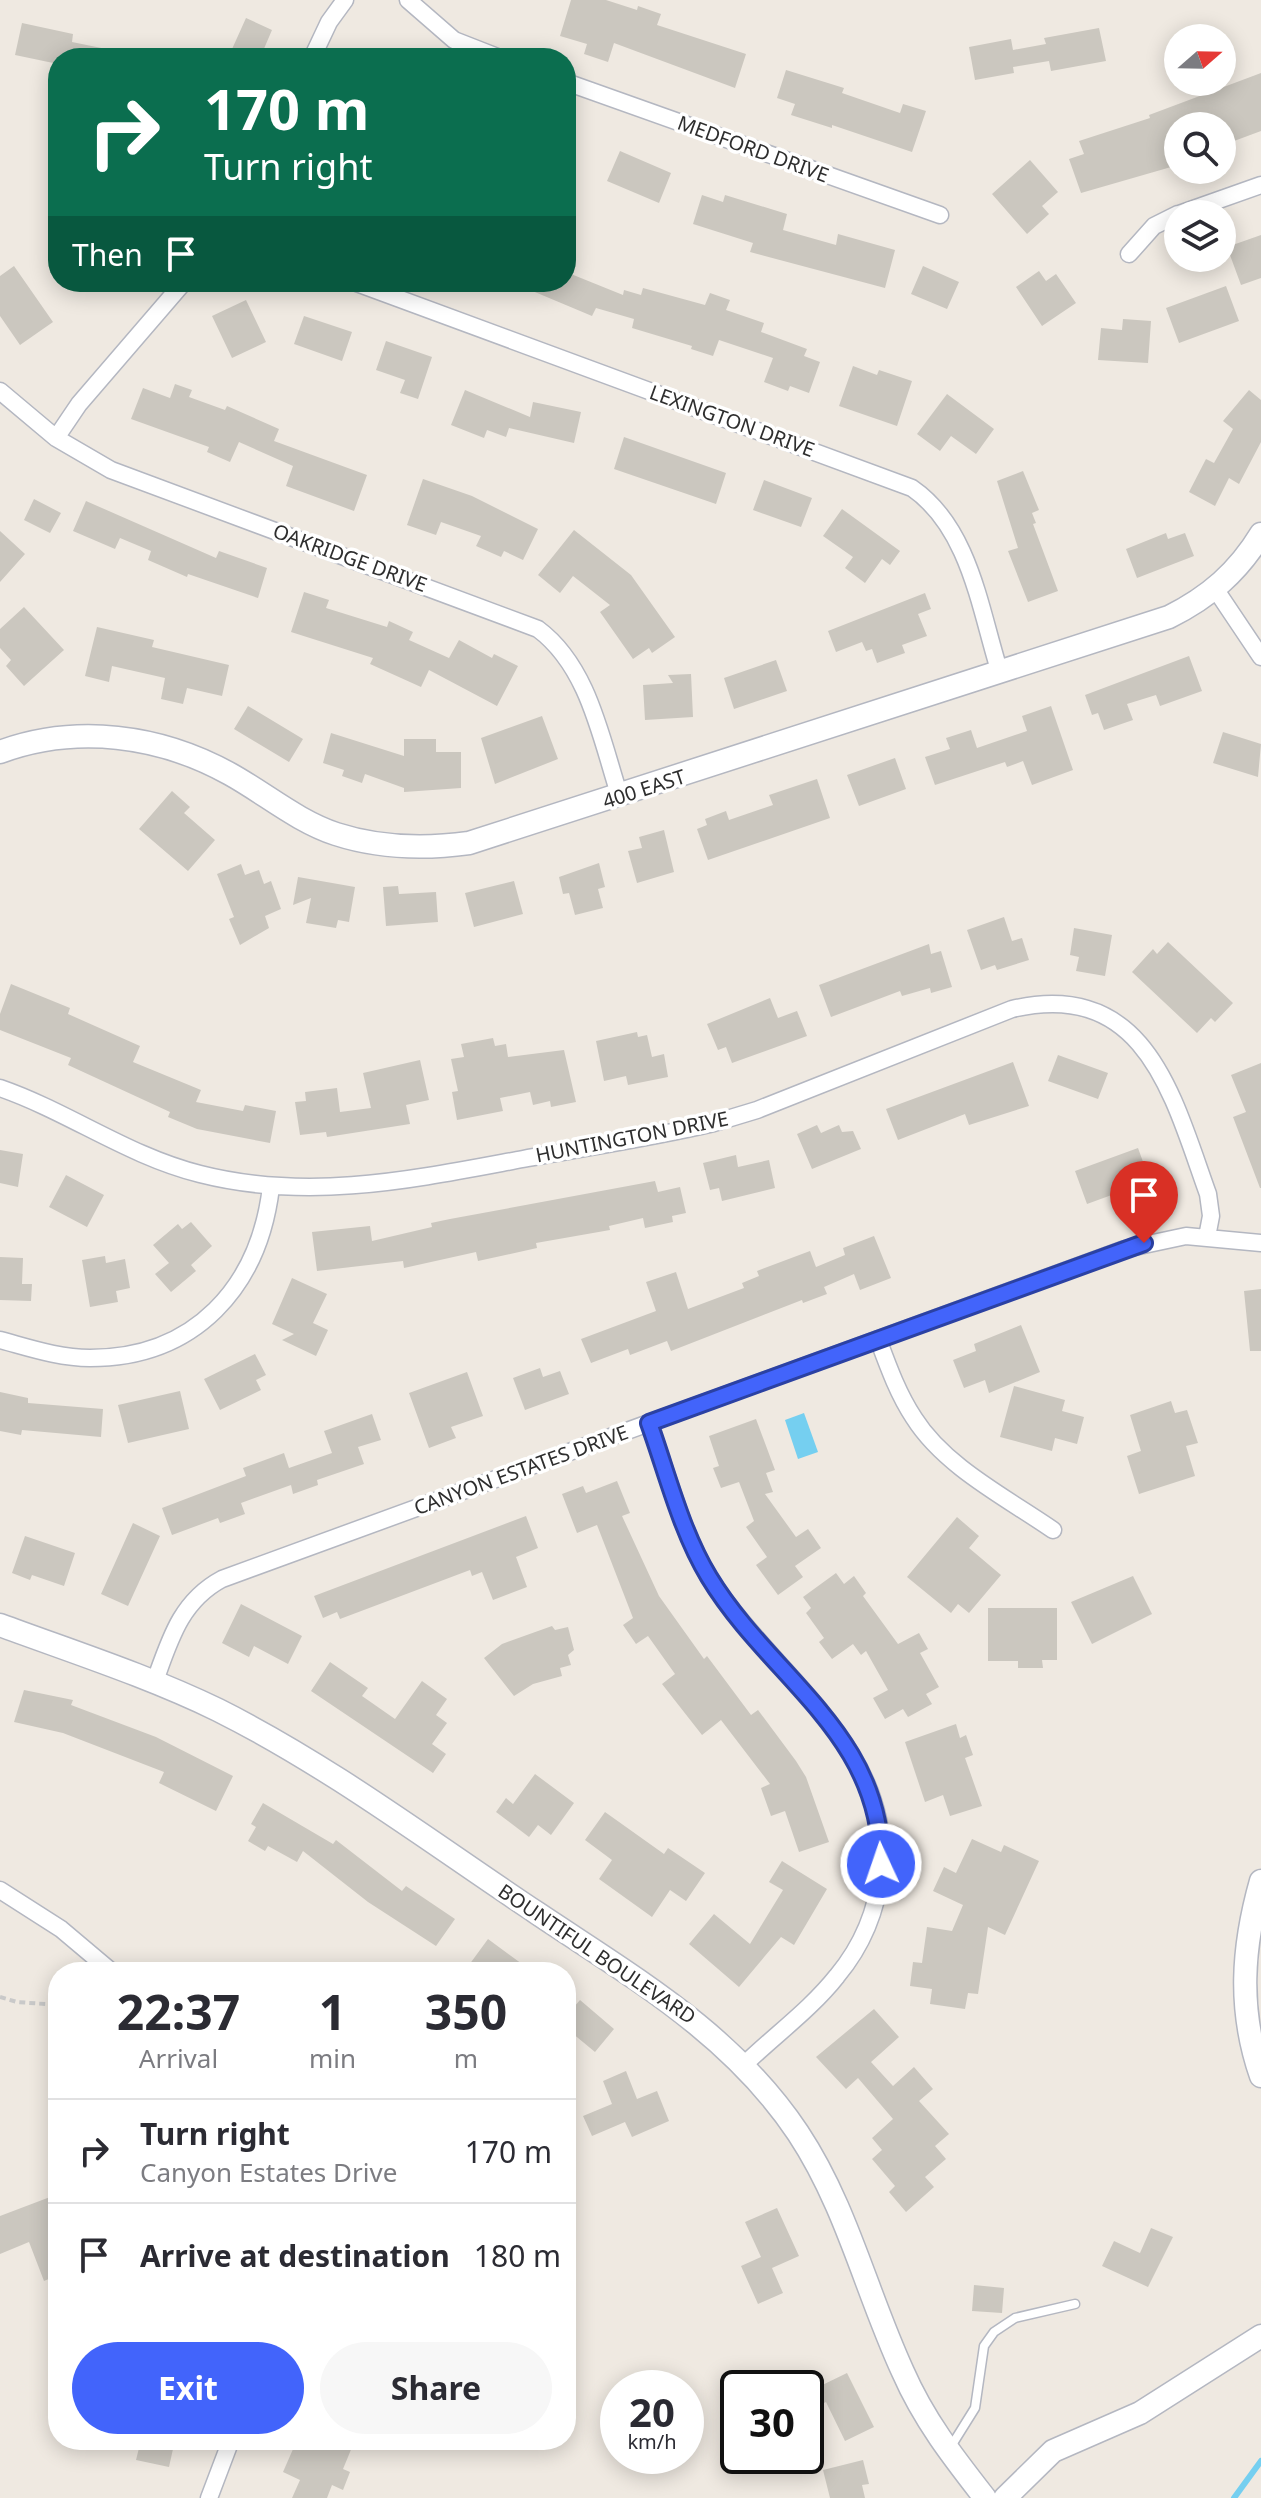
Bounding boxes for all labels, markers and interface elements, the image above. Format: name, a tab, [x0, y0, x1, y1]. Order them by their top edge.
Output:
north arrow	[1164, 24, 1236, 96]
map controls	[1164, 24, 1236, 272]
text: 170 m	[204, 70, 369, 146]
icon: right	[72, 80, 176, 184]
street label: MEDFORD DRIVE	[674, 109, 833, 188]
button: search	[1164, 112, 1236, 184]
text: Turn right	[204, 142, 372, 191]
button: layers	[1164, 200, 1236, 272]
icon: arrive	[159, 232, 203, 276]
text: Then	[72, 234, 143, 275]
street label: LEXINGTON DRIVE	[646, 378, 818, 463]
street label: OAKRIDGE DRIVE	[269, 517, 431, 598]
street label: 400 EAST	[599, 762, 689, 815]
street label: HUNTINGTON DRIVE	[533, 1105, 731, 1168]
pin	[1110, 1161, 1178, 1243]
icon: arrive	[1122, 1173, 1166, 1217]
street label: CANYON ESTATES DRIVE	[410, 1418, 632, 1521]
position arrow	[839, 1822, 923, 1906]
street label: BOUNTIFUL BOULEVARD	[493, 1877, 701, 2030]
text: 22:37	[117, 1979, 240, 2044]
text: 1	[319, 1979, 346, 2044]
text: 350	[425, 1979, 507, 2044]
text: Arrival	[139, 2040, 218, 2076]
text: min	[309, 2040, 356, 2076]
text: m	[454, 2040, 478, 2076]
text: Turn right	[140, 2113, 290, 2154]
icon: right	[72, 2129, 116, 2173]
text: 170 m	[465, 2131, 552, 2172]
text: Canyon Estates Drive	[140, 2154, 397, 2190]
icon: arrive	[72, 2233, 116, 2277]
text: Arrive at destination	[140, 2235, 450, 2276]
text: 180 m	[474, 2235, 561, 2276]
button: Exit	[72, 2342, 304, 2434]
button: Share	[320, 2342, 552, 2434]
speed limit sign: 30	[720, 2370, 824, 2474]
text: 20	[629, 2384, 675, 2439]
text: km/h	[627, 2428, 677, 2455]

